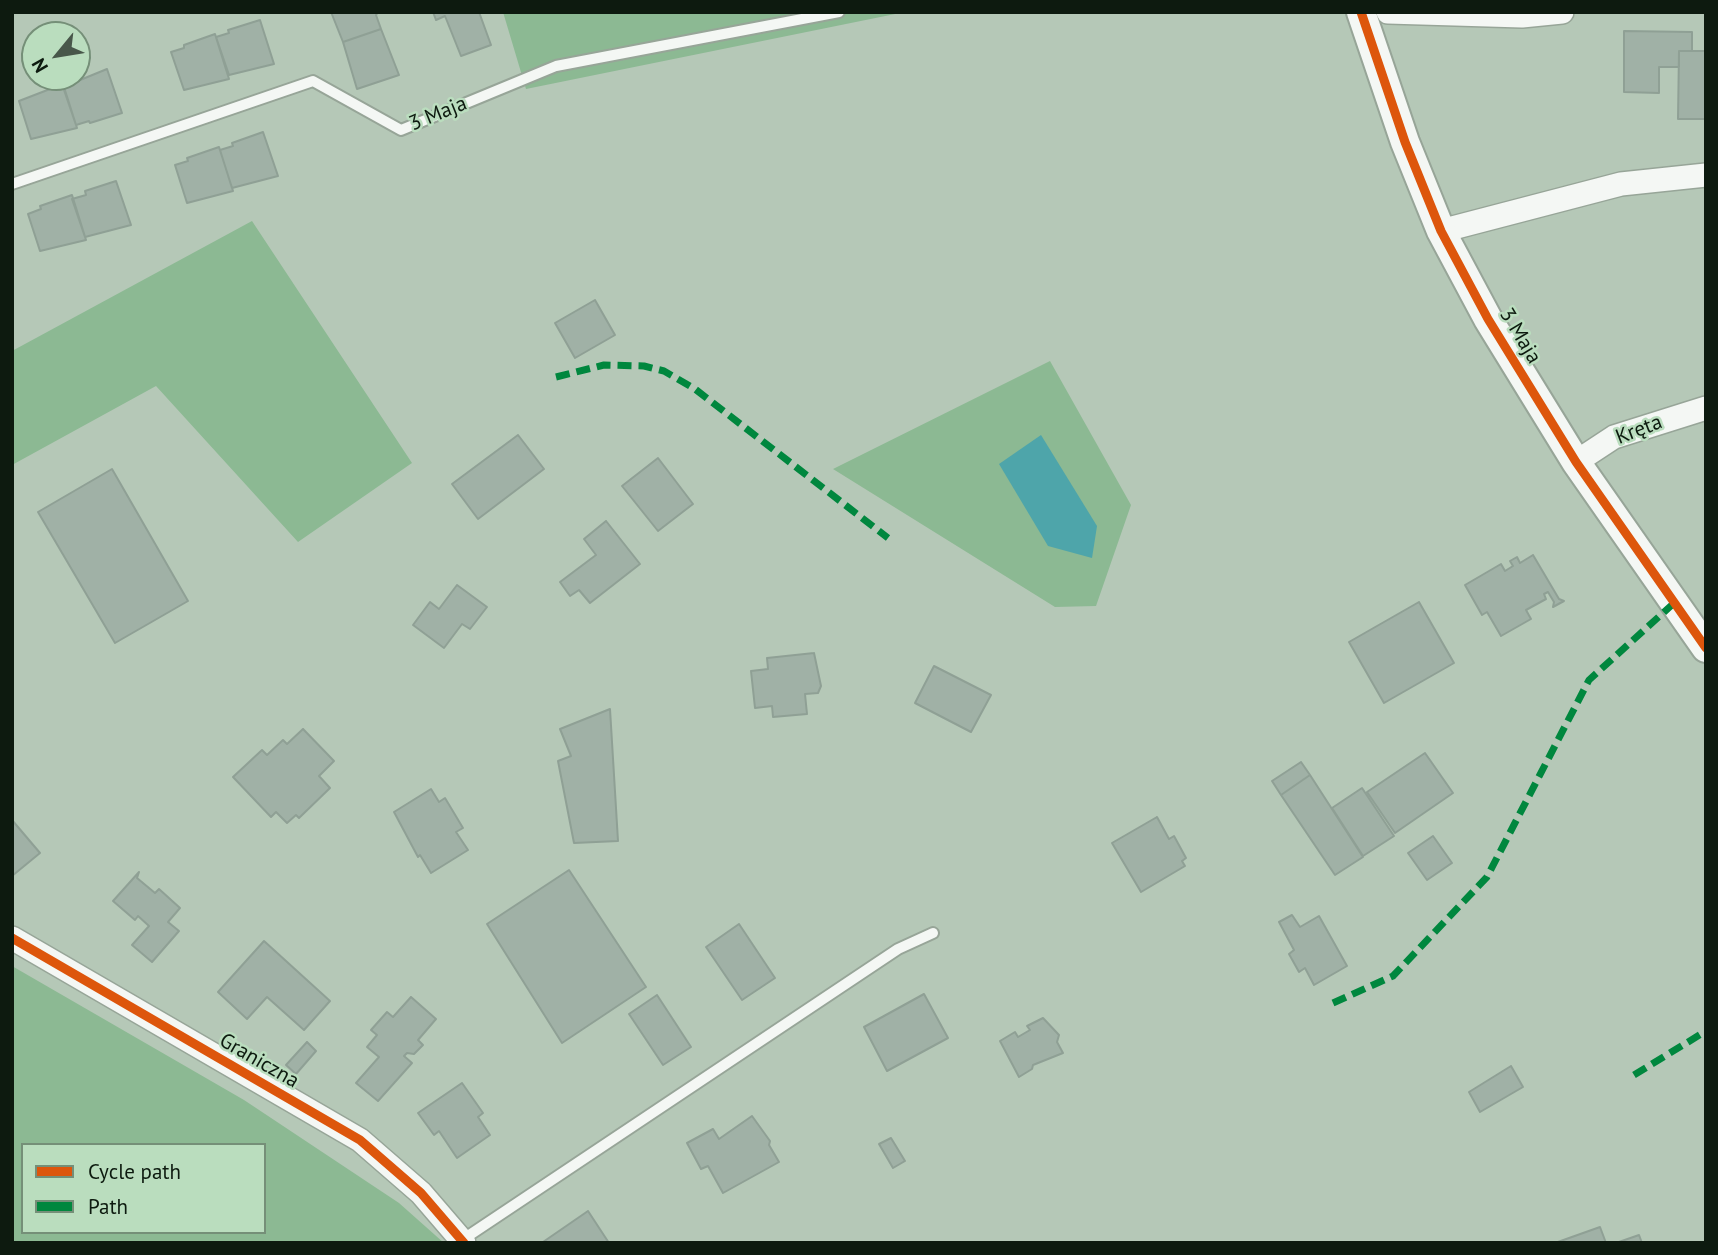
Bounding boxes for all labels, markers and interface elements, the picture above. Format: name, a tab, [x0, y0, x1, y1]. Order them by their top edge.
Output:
north arrow	[21, 21, 91, 91]
text: N	[26, 54, 53, 77]
street label: 3 Maja	[405, 91, 471, 137]
street label: 3 Maja	[1494, 304, 1546, 368]
street label: Kręta	[1612, 410, 1666, 450]
street label: Graniczna	[215, 1028, 303, 1094]
legend	[21, 1143, 266, 1234]
text: Cycle path	[88, 1158, 181, 1185]
text: Path	[88, 1193, 128, 1220]

